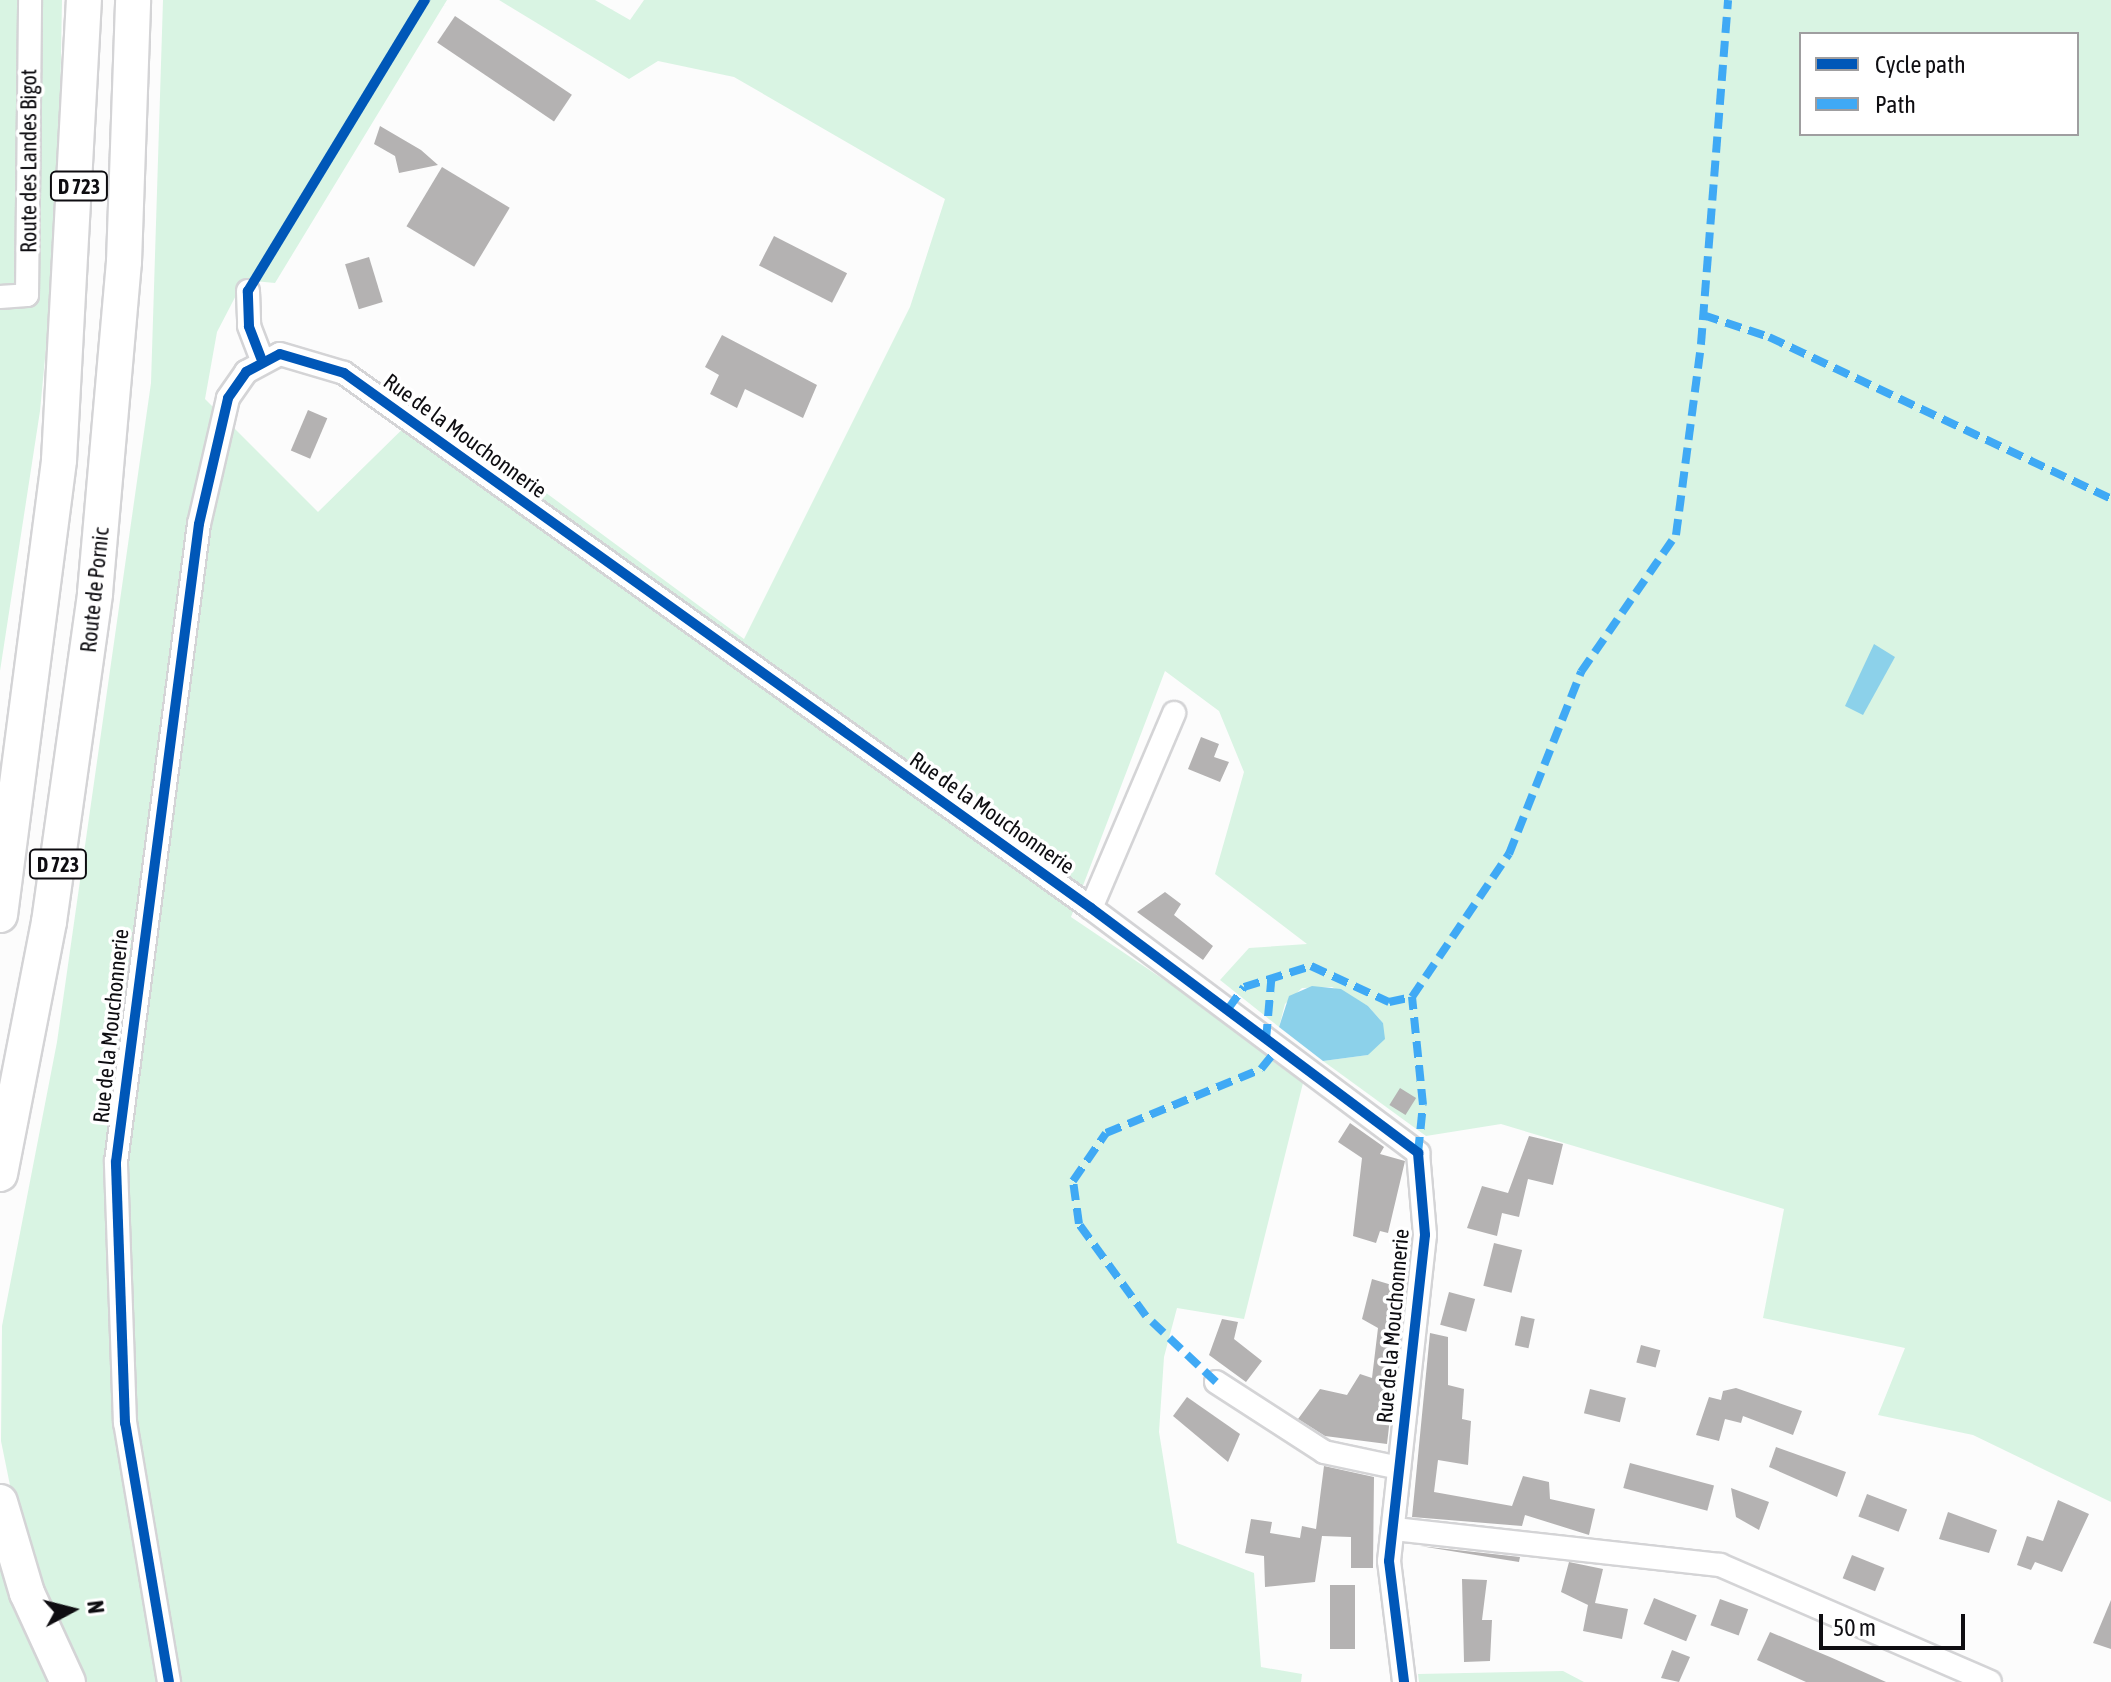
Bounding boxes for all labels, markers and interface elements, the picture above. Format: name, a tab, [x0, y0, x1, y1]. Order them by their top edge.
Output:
legend	[1799, 32, 2079, 136]
text: Cycle path	[1875, 51, 1966, 78]
street label: Route des Landes Bigot	[16, 69, 42, 253]
text: Path	[1875, 91, 1916, 118]
road number: D 723	[49, 170, 109, 202]
street label: Rue de la Mouchonnerie	[378, 368, 552, 504]
street label: Route de Pornic	[75, 526, 115, 654]
street label: Rue de la Mouchonnerie	[905, 746, 1079, 880]
road number: D 723	[28, 848, 88, 880]
street label: Rue de la Mouchonnerie	[88, 928, 134, 1124]
street label: Rue de la Mouchonnerie	[1371, 1228, 1415, 1424]
north arrow	[32, 1570, 112, 1650]
scale bar	[1823, 1598, 1969, 1648]
text: N	[82, 1599, 110, 1615]
text: 50 m	[1833, 1614, 1876, 1641]

